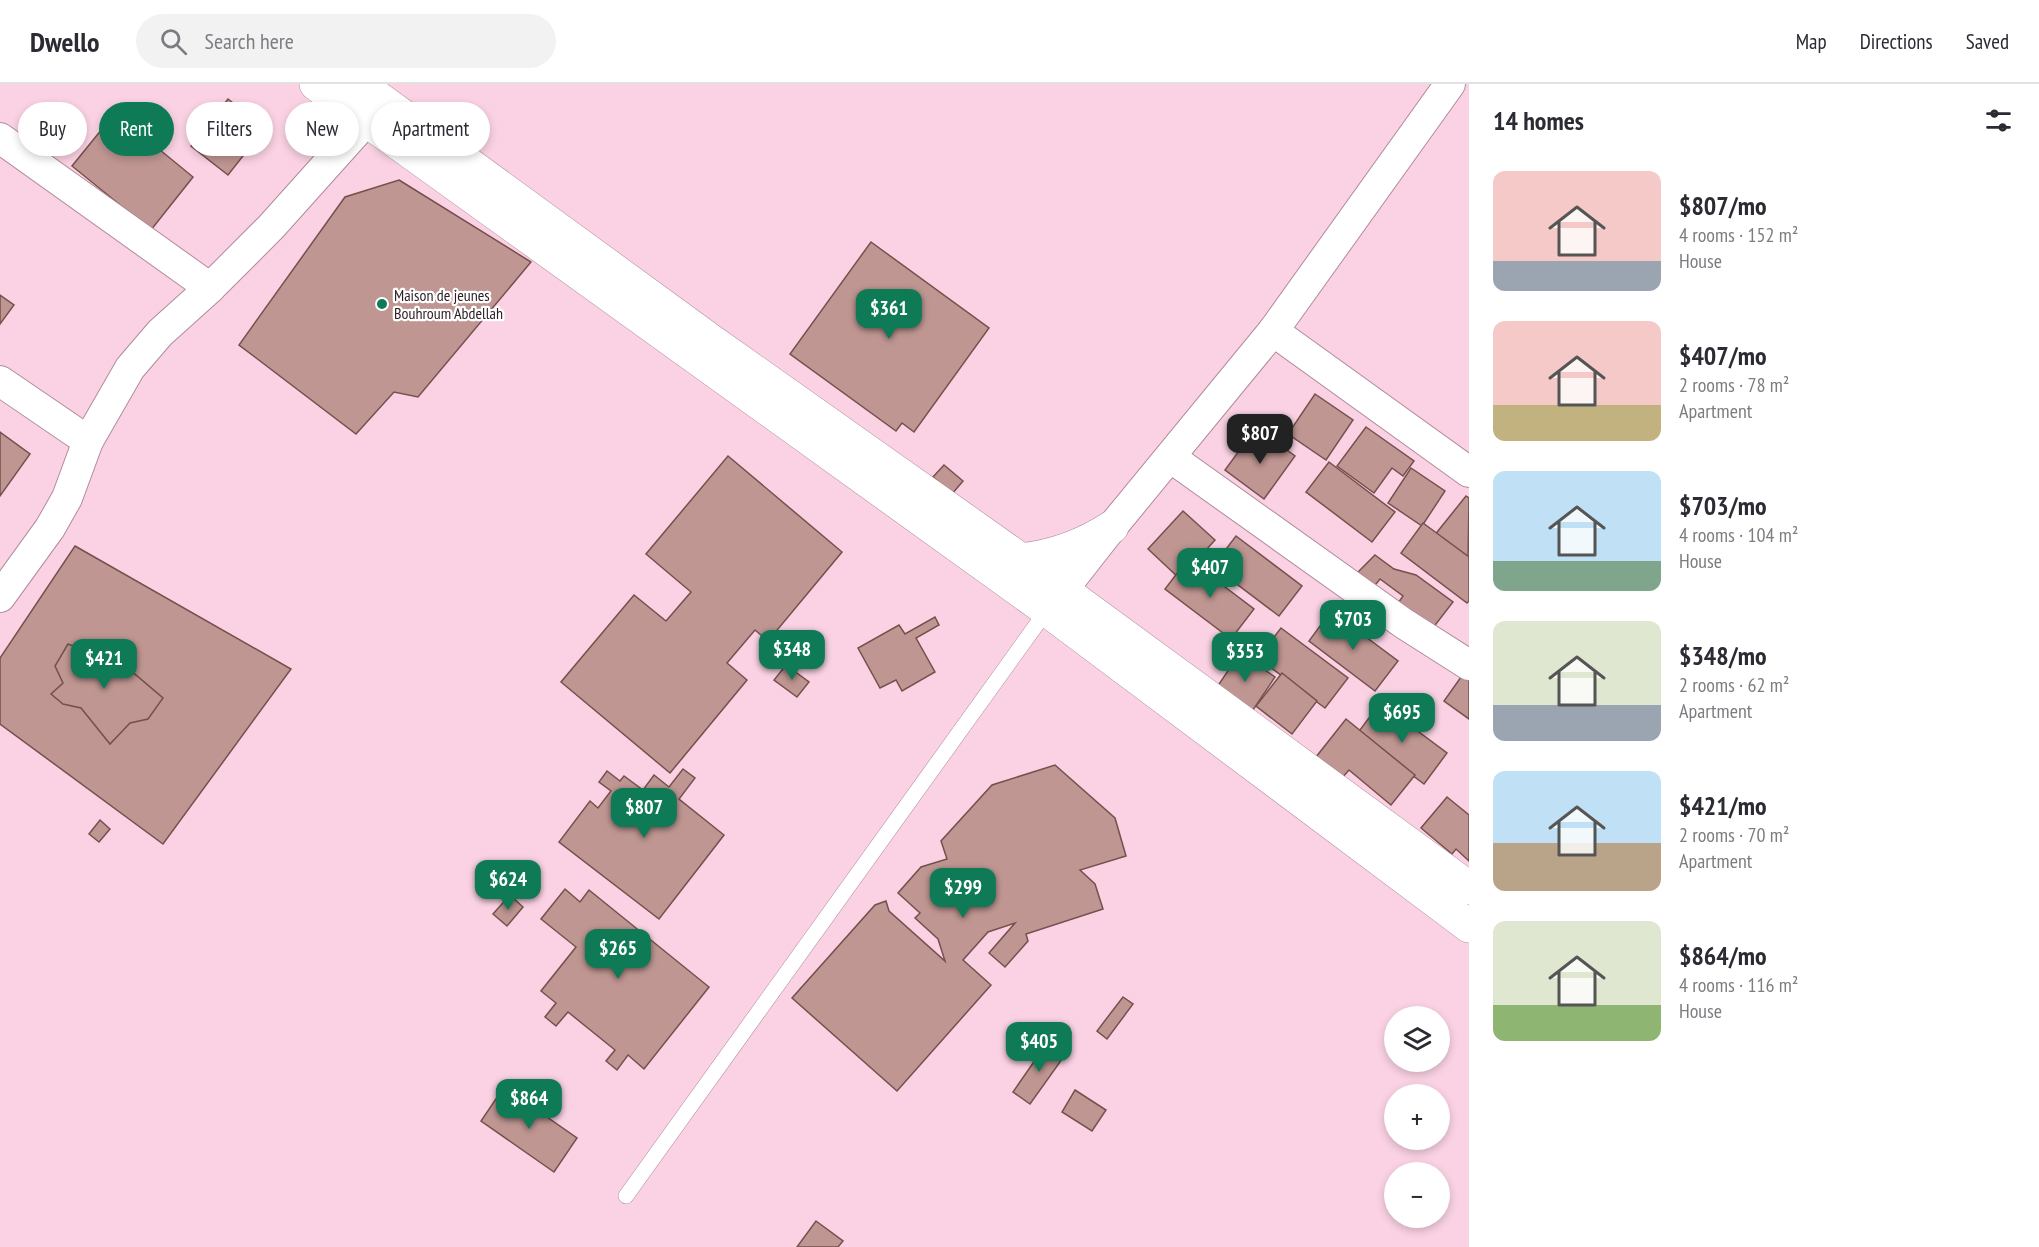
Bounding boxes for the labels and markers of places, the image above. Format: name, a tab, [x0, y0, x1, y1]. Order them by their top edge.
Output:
place label: Maison de jeunes Bouhroum Abdellah	[394, 285, 503, 323]
pin: $361	[853, 289, 925, 340]
marker: Maison de jeunes Bouhroum Abdellah	[375, 297, 389, 311]
pin: $807	[1224, 414, 1296, 465]
pin: $407	[1174, 548, 1246, 599]
pin: $703	[1317, 600, 1389, 651]
pin: $348	[756, 630, 828, 681]
pin: $353	[1209, 632, 1281, 683]
pin: $421	[68, 639, 140, 690]
pin: $695	[1366, 693, 1438, 744]
pin: $807	[608, 788, 680, 839]
pin: $624	[472, 860, 544, 911]
pin: $299	[927, 868, 999, 919]
pin: $265	[582, 929, 654, 980]
pin: $405	[1003, 1022, 1075, 1073]
pin: $864	[493, 1079, 565, 1130]

